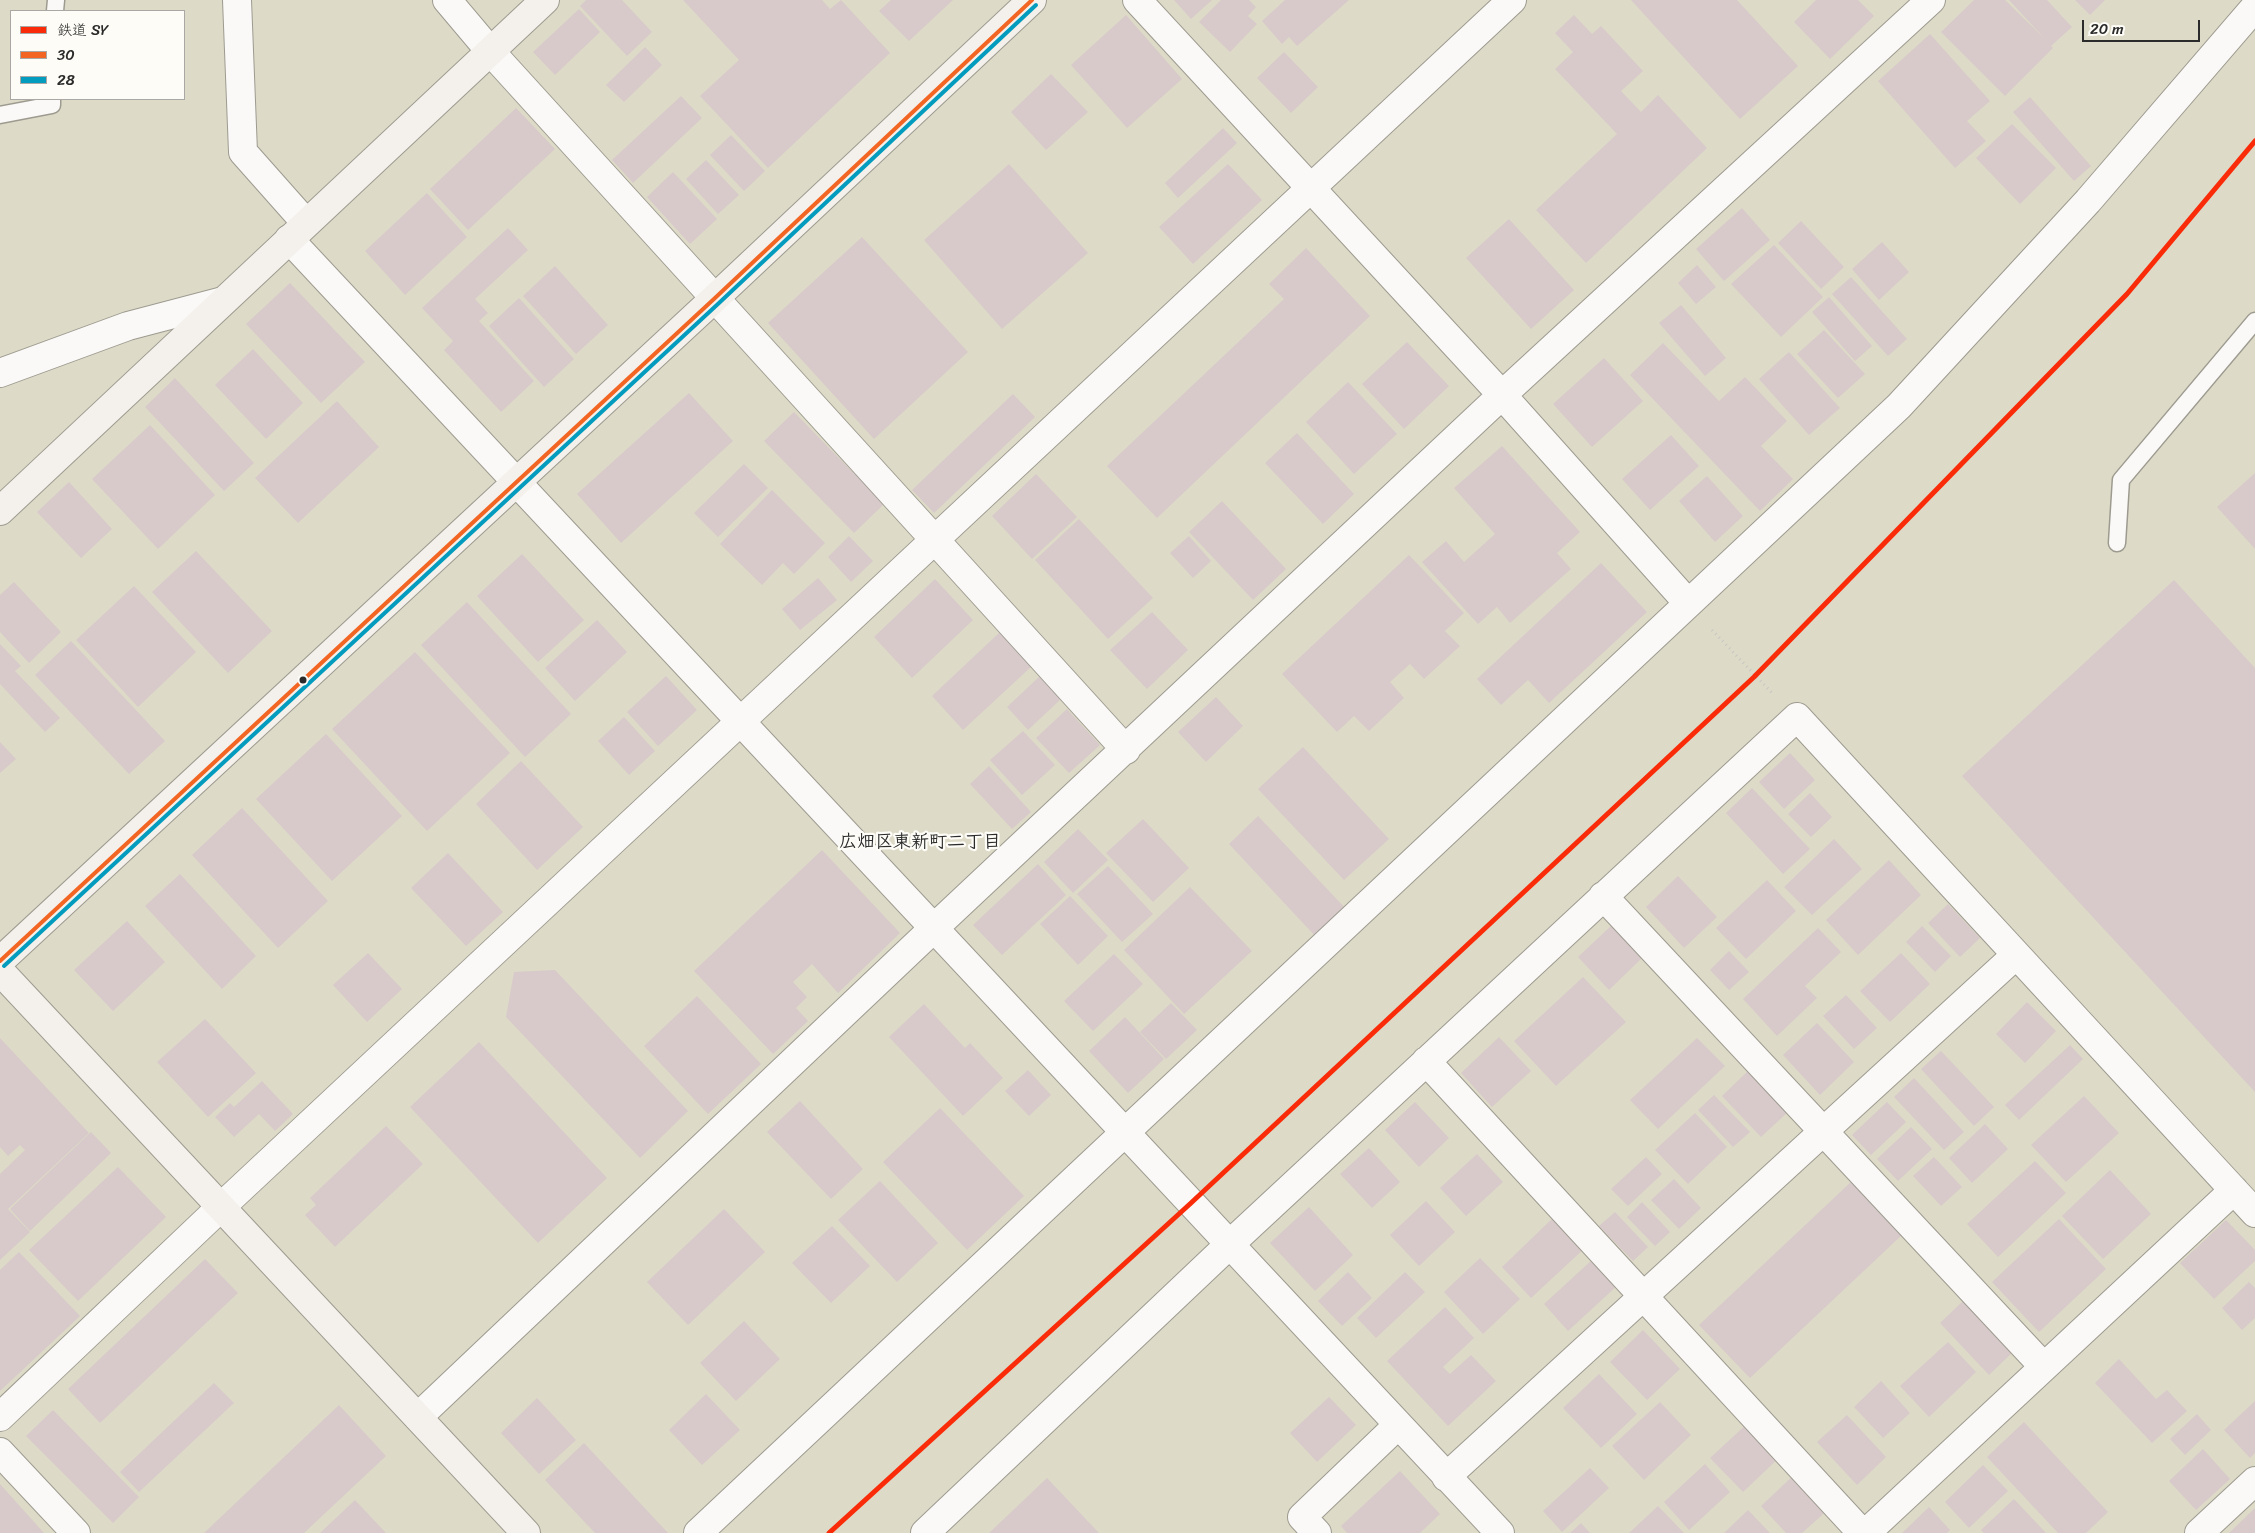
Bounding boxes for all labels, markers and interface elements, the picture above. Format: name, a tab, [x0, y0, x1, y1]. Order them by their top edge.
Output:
legend	[10, 10, 185, 100]
scale bar	[2085, 10, 2202, 42]
text: 20 m	[2090, 16, 2124, 42]
text: 鉄道 SY	[57, 17, 109, 43]
text: 30	[57, 42, 75, 68]
text: 28	[57, 67, 75, 93]
unlabelled marker	[298, 675, 308, 685]
district label: 広畑区東新町二丁目	[839, 831, 1001, 853]

